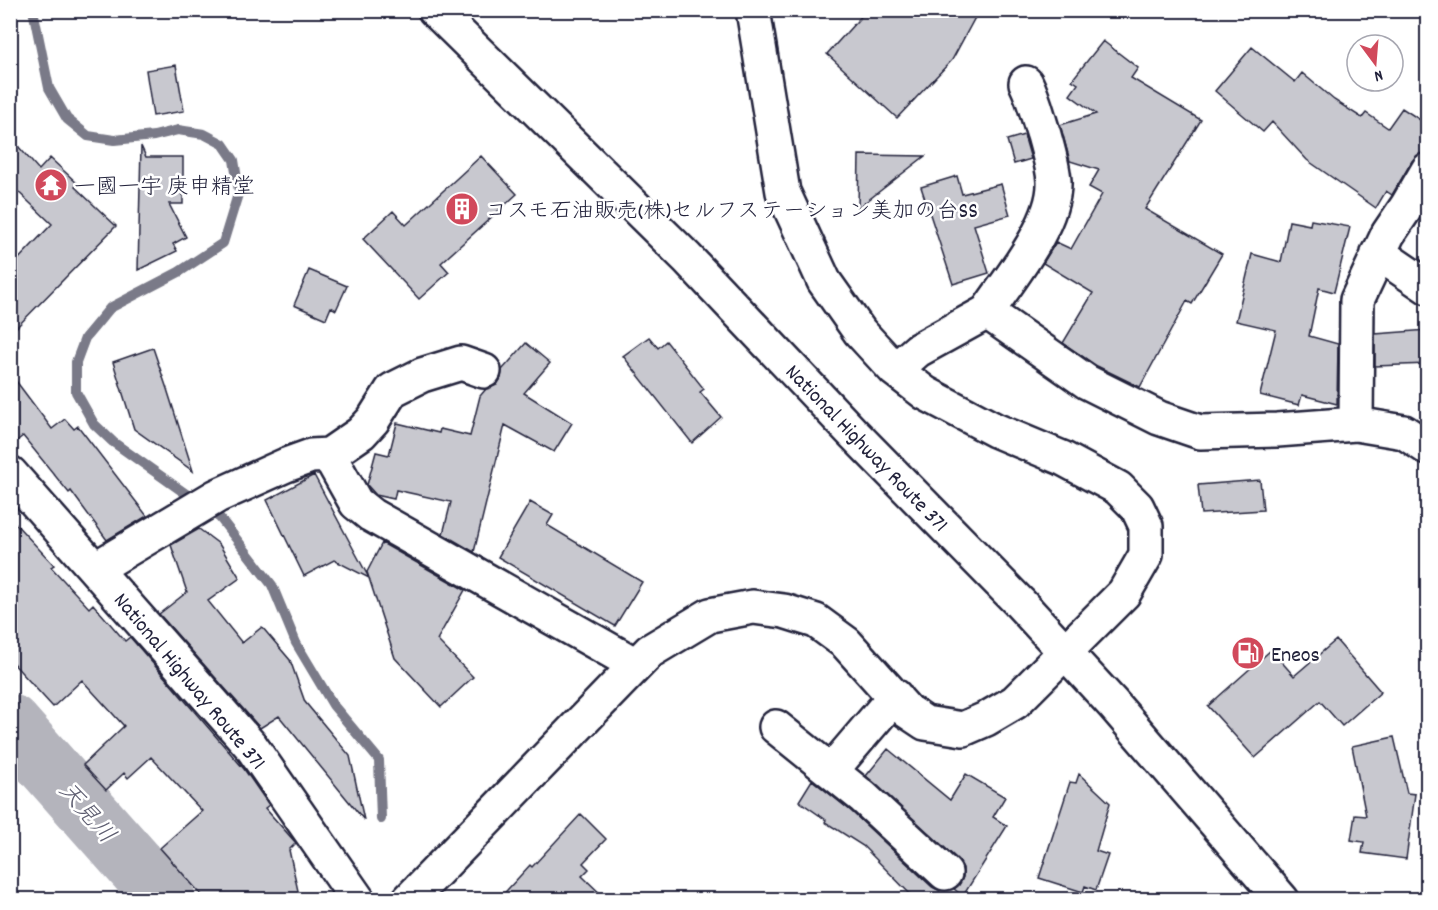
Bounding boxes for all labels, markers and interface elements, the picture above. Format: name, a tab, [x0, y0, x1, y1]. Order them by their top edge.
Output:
north arrow	[1345, 33, 1405, 93]
text: N	[1371, 63, 1385, 87]
temple icon: 一國一宇 庚申精堂	[33, 167, 69, 203]
place label: 一國一宇 庚申精堂	[74, 173, 255, 204]
building icon: コスモ石油販売(株)セルフステーション美加の台SS	[444, 191, 480, 227]
place label: コスモ石油販売(株)セルフステーション美加の台SS	[485, 197, 978, 228]
street label: National Highway Route 371	[777, 358, 954, 540]
street label: National Highway Route 371	[105, 587, 272, 778]
fuel station icon: Eneos	[1230, 635, 1266, 671]
place label: Eneos	[1271, 641, 1320, 672]
water label: 天見川	[49, 776, 122, 852]

